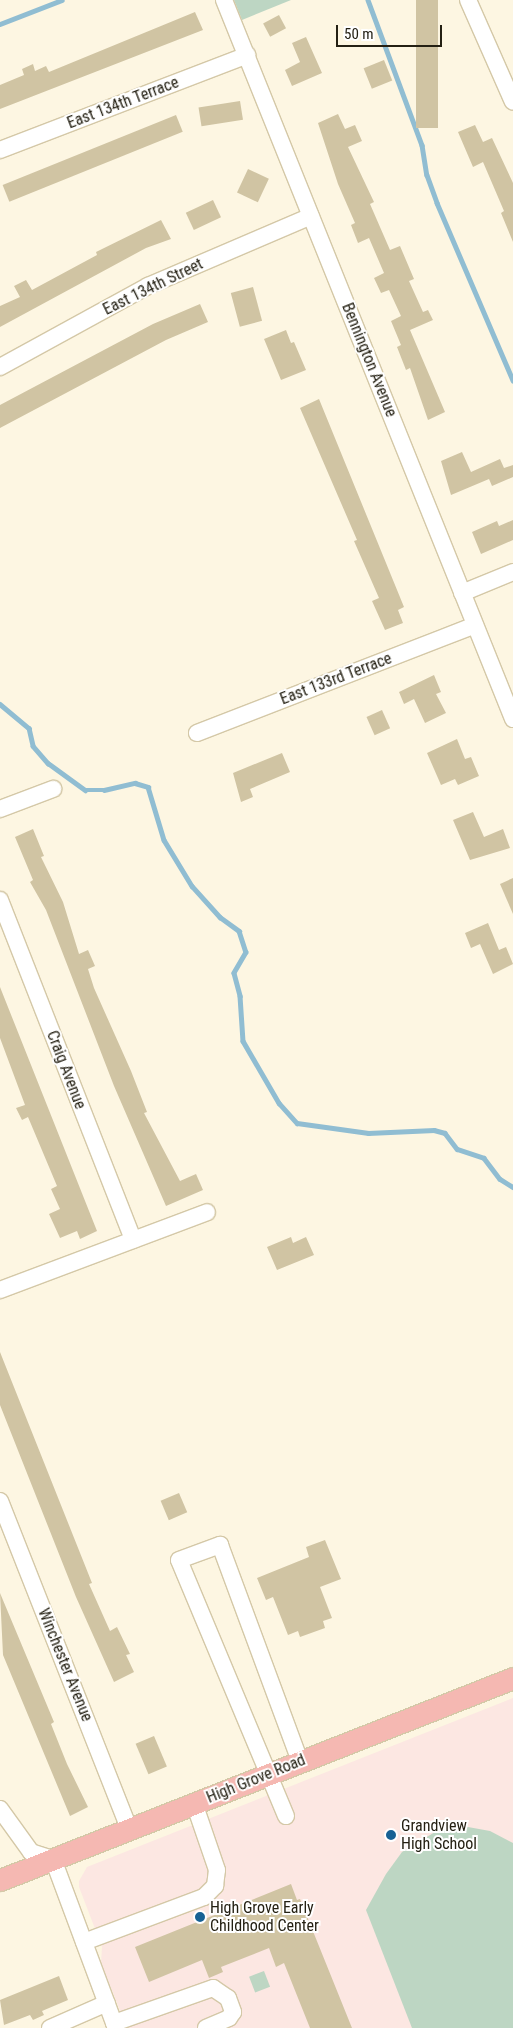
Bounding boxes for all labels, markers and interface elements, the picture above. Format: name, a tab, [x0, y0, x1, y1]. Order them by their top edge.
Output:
scale bar	[338, 15, 444, 47]
text: 50 m	[344, 25, 374, 43]
street label: East 134th Terrace	[64, 73, 182, 133]
street label: East 134th Street	[100, 255, 206, 319]
street label: Bennington Avenue	[337, 300, 401, 420]
street label: East 133rd Terrace	[277, 649, 395, 709]
street label: Craig Avenue	[42, 1028, 90, 1112]
street label: Winchester Avenue	[34, 1606, 96, 1724]
street label: High Grove Road	[204, 1750, 308, 1808]
place label: Grandview High School	[401, 1816, 477, 1854]
marker: Grandview High School	[385, 1829, 397, 1841]
place label: High Grove Early Childhood Center	[210, 1898, 319, 1936]
marker: High Grove Early Childhood Center	[194, 1911, 206, 1923]

